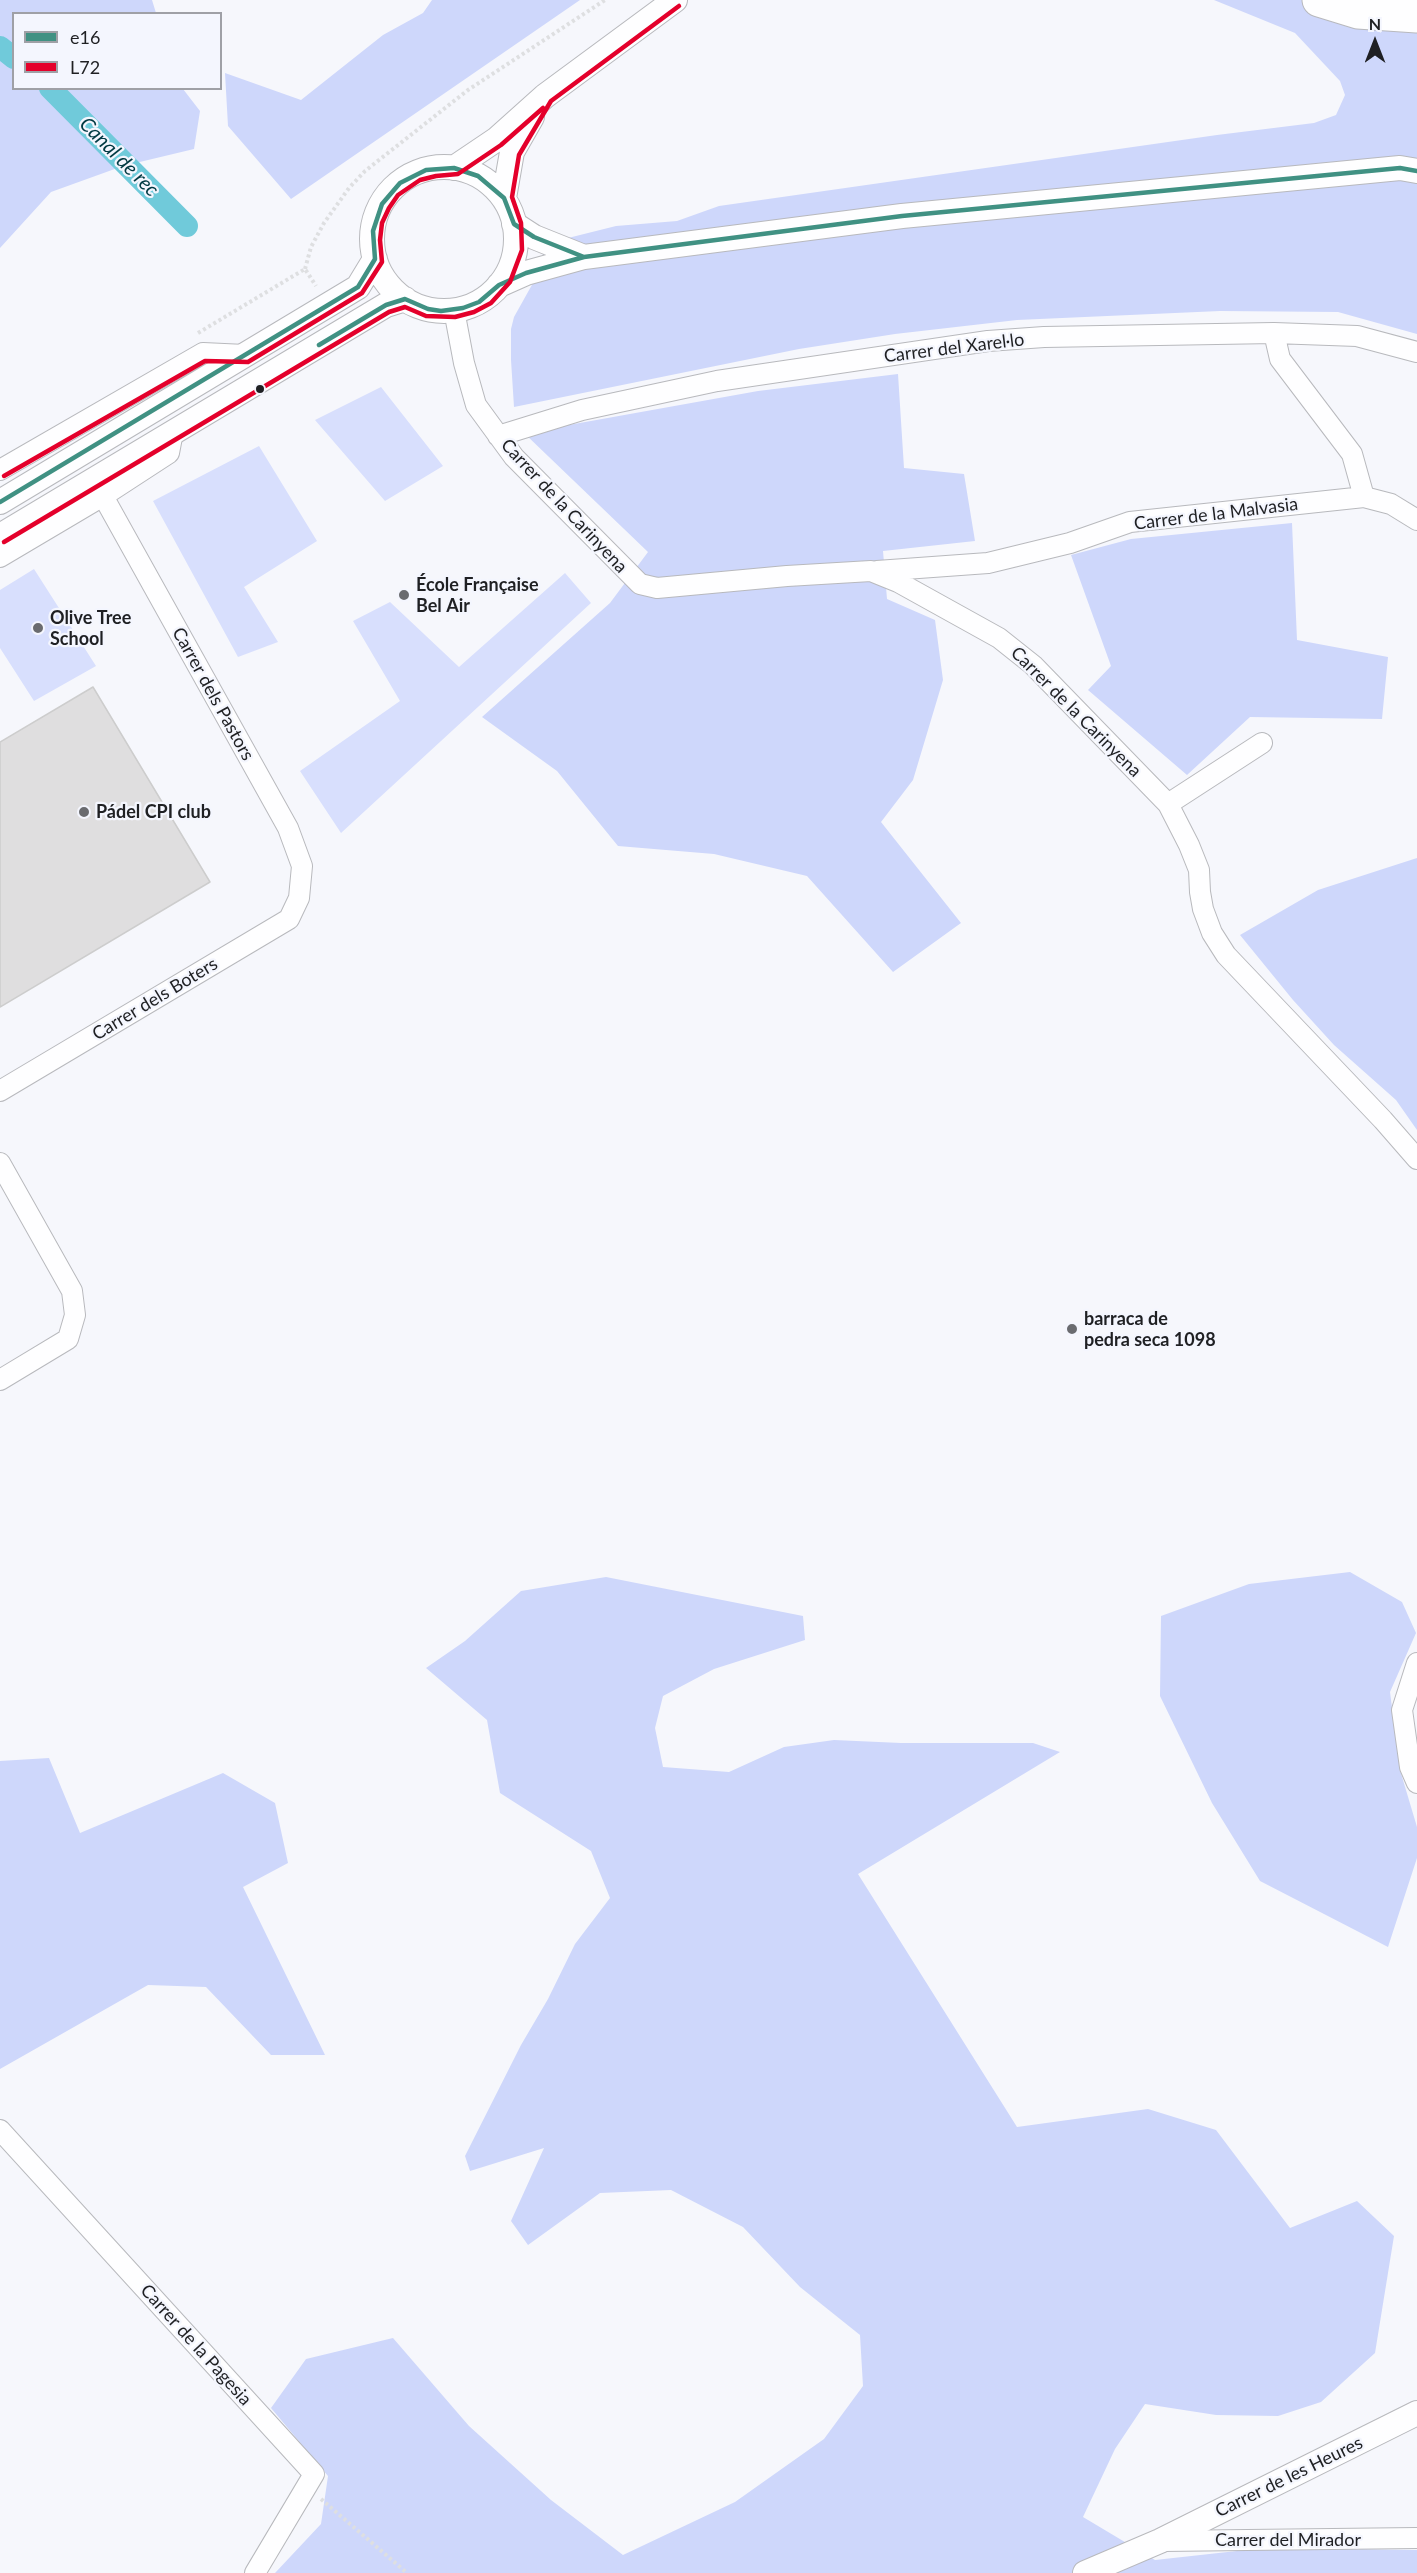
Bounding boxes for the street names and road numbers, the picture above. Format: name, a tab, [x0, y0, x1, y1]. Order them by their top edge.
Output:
street label: Carrer del Xarel·lo	[883, 329, 1025, 367]
street label: Carrer de la Carinyena	[496, 434, 632, 578]
street label: Carrer de la Malvasia	[1133, 493, 1299, 535]
street label: Carrer dels Pastors	[167, 624, 259, 764]
street label: Carrer de la Carinyena	[1006, 642, 1146, 782]
street label: Carrer dels Boters	[88, 953, 222, 1045]
street label: Carrer de la Pagesia	[136, 2280, 256, 2410]
street label: Carrer de les Heures	[1212, 2432, 1366, 2522]
street label: Carrer del Mirador	[1215, 2529, 1361, 2551]

